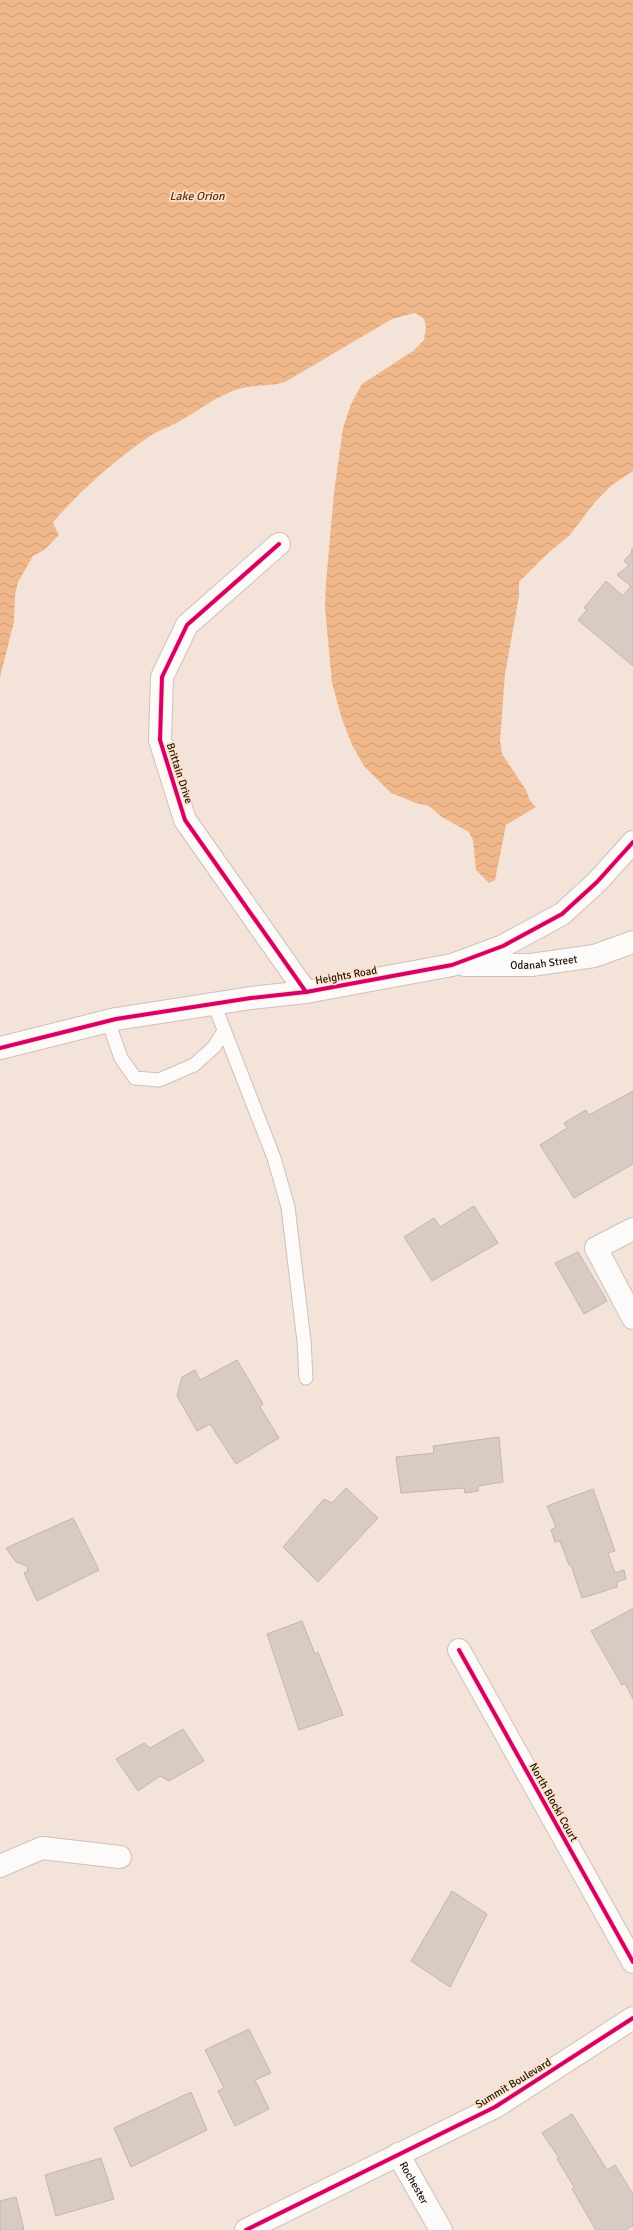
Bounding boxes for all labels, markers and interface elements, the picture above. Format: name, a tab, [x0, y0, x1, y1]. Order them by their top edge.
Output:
water label: Lake Orion	[169, 189, 225, 204]
street label: Brittain Drive	[164, 741, 195, 805]
street label: Odanah Street	[510, 952, 578, 972]
street label: Heights Road	[314, 964, 378, 987]
street label: North Blocki Court	[527, 1761, 581, 1844]
street label: Summit Boulevard	[473, 2056, 554, 2111]
street label: Rochester	[397, 2159, 431, 2207]

